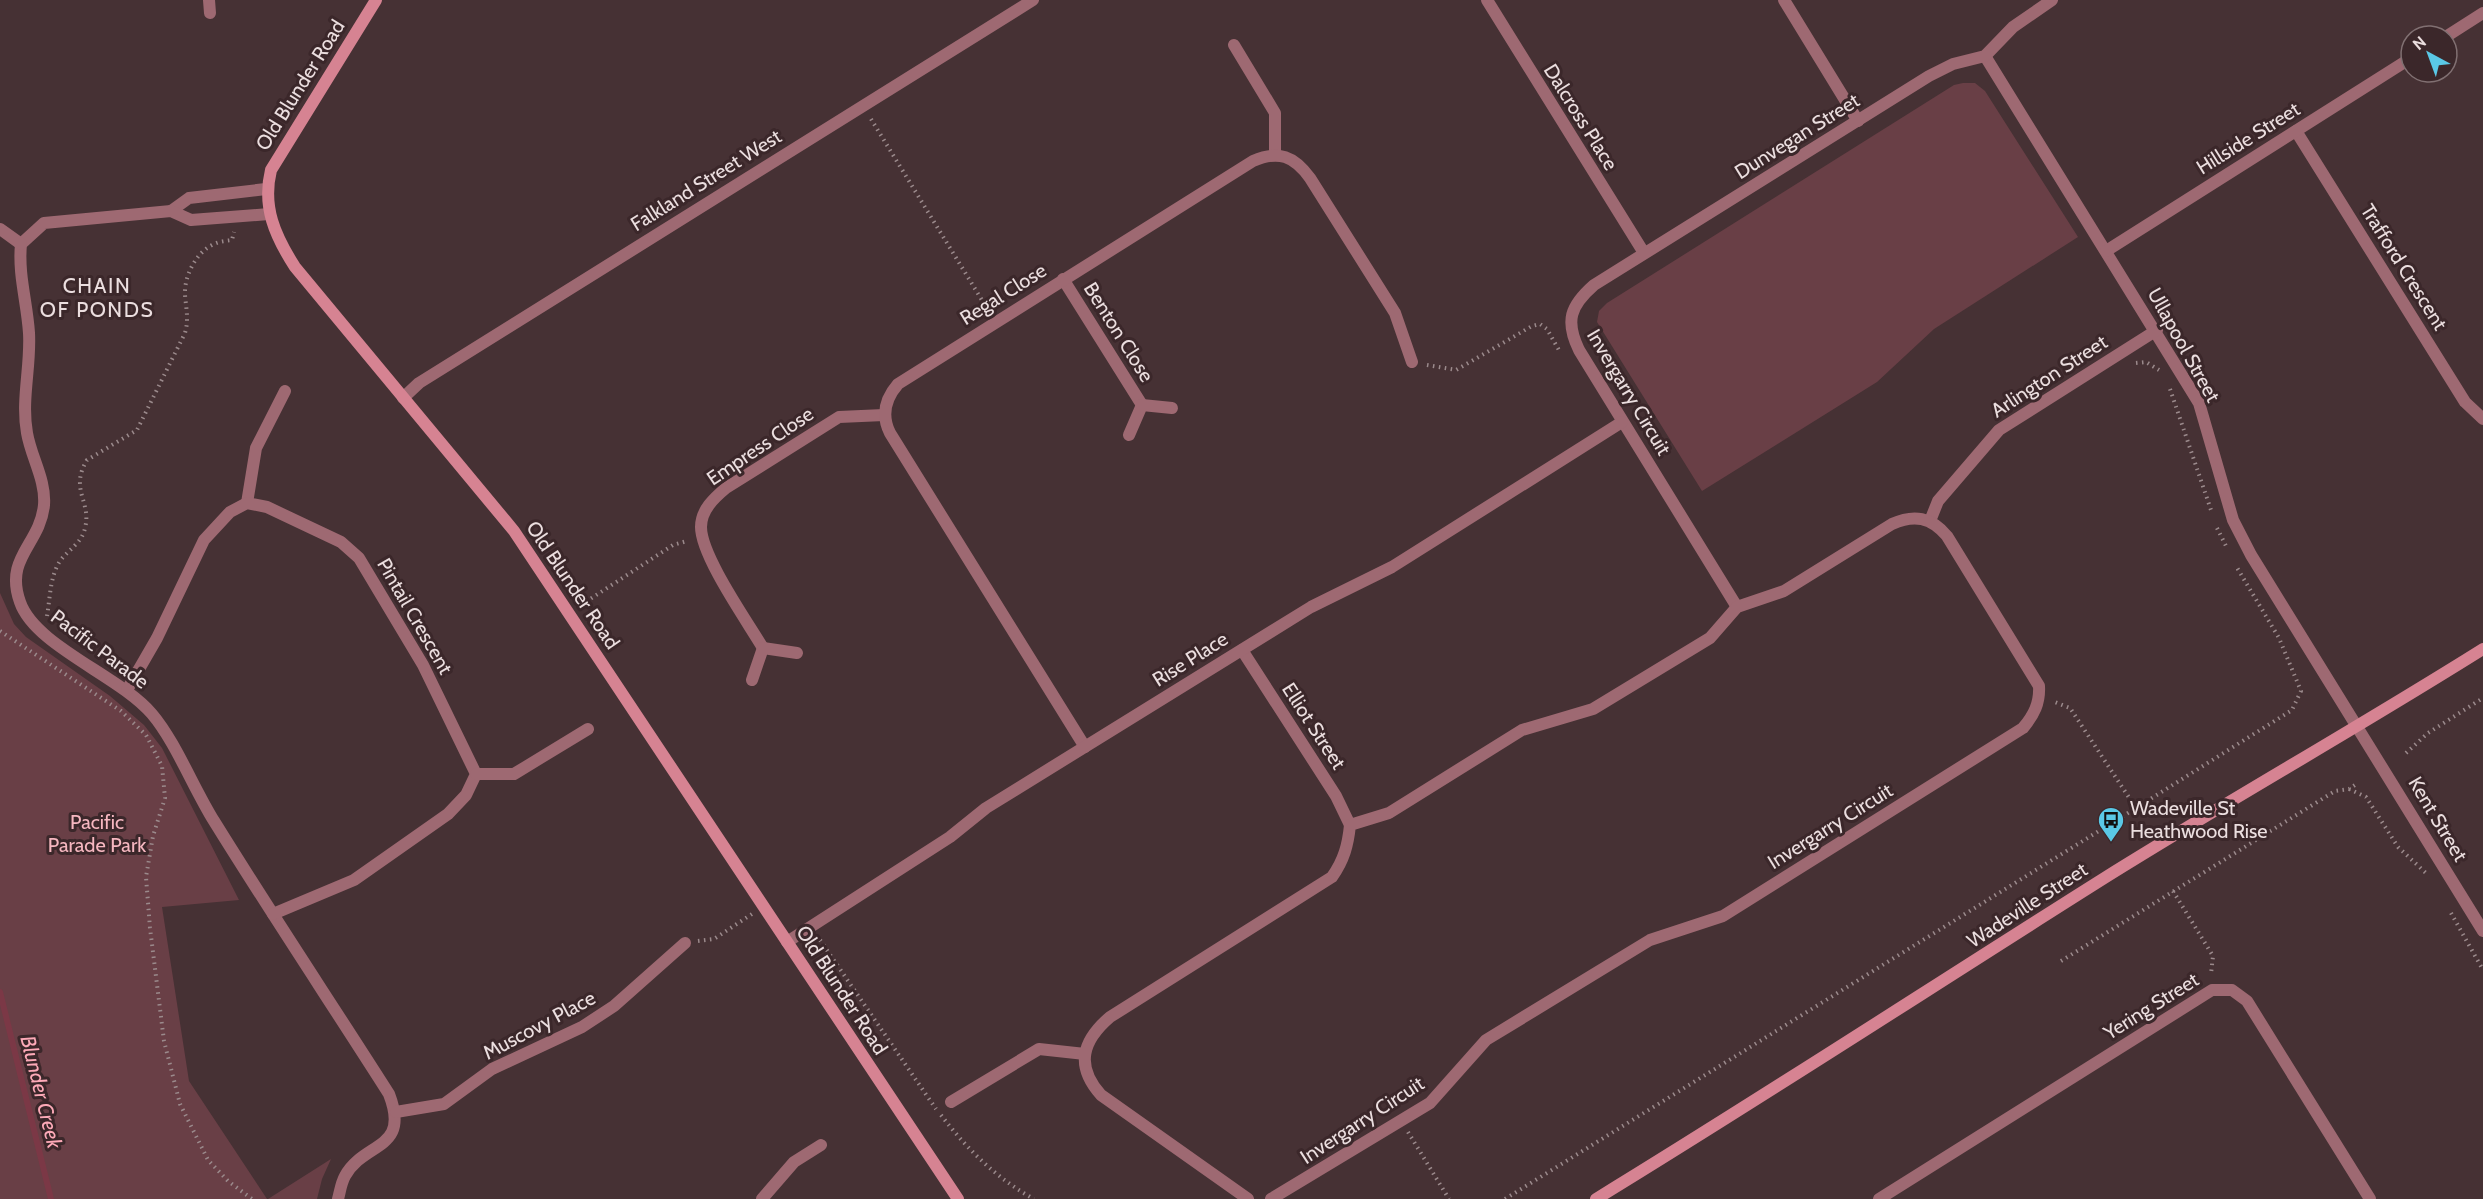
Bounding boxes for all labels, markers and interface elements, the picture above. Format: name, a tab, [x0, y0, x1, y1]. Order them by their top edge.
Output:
street label: Old Blunder Road	[250, 15, 350, 155]
north arrow	[2399, 24, 2459, 84]
text: N	[2409, 32, 2430, 54]
street label: Dalcross Place	[1539, 59, 1623, 175]
street label: Dunvegan Street	[1730, 88, 1864, 184]
street label: Hillside Street	[2192, 97, 2304, 179]
street label: Falkland Street West	[626, 124, 786, 236]
street label: Trafford Crescent	[2356, 200, 2452, 335]
street label: Regal Close	[955, 258, 1051, 330]
district label: CHAIN OF PONDS	[40, 273, 154, 322]
street label: Benton Close	[1079, 278, 1159, 386]
street label: Ullapool Street	[2143, 284, 2225, 407]
street label: Invergarry Circuit	[1582, 325, 1676, 459]
street label: Arlington Street	[1986, 329, 2112, 422]
street label: Empress Close	[702, 402, 818, 490]
street label: Old Blunder Road	[521, 516, 625, 654]
street label: Pintail Crescent	[372, 554, 458, 679]
street label: Pacific Parade	[46, 604, 154, 694]
street label: Rise Place	[1148, 627, 1232, 691]
street label: Elliot Street	[1277, 678, 1351, 774]
street label: Kent Street	[2403, 772, 2473, 866]
street label: Invergarry Circuit	[1763, 778, 1897, 874]
place label: Wadeville St Heathwood Rise	[2130, 796, 2268, 843]
bus stop icon: Wadeville St Heathwood Rise	[2096, 805, 2126, 843]
park label: Pacific Parade Park	[48, 810, 146, 857]
street label: Wadeville Street	[1962, 857, 2092, 953]
street label: Old Blunder Road	[791, 921, 893, 1059]
street label: Yering Street	[2098, 967, 2203, 1045]
street label: Muscovy Place	[479, 985, 599, 1065]
water label: Blunder Creek	[15, 1033, 68, 1152]
street label: Invergarry Circuit	[1296, 1071, 1429, 1169]

